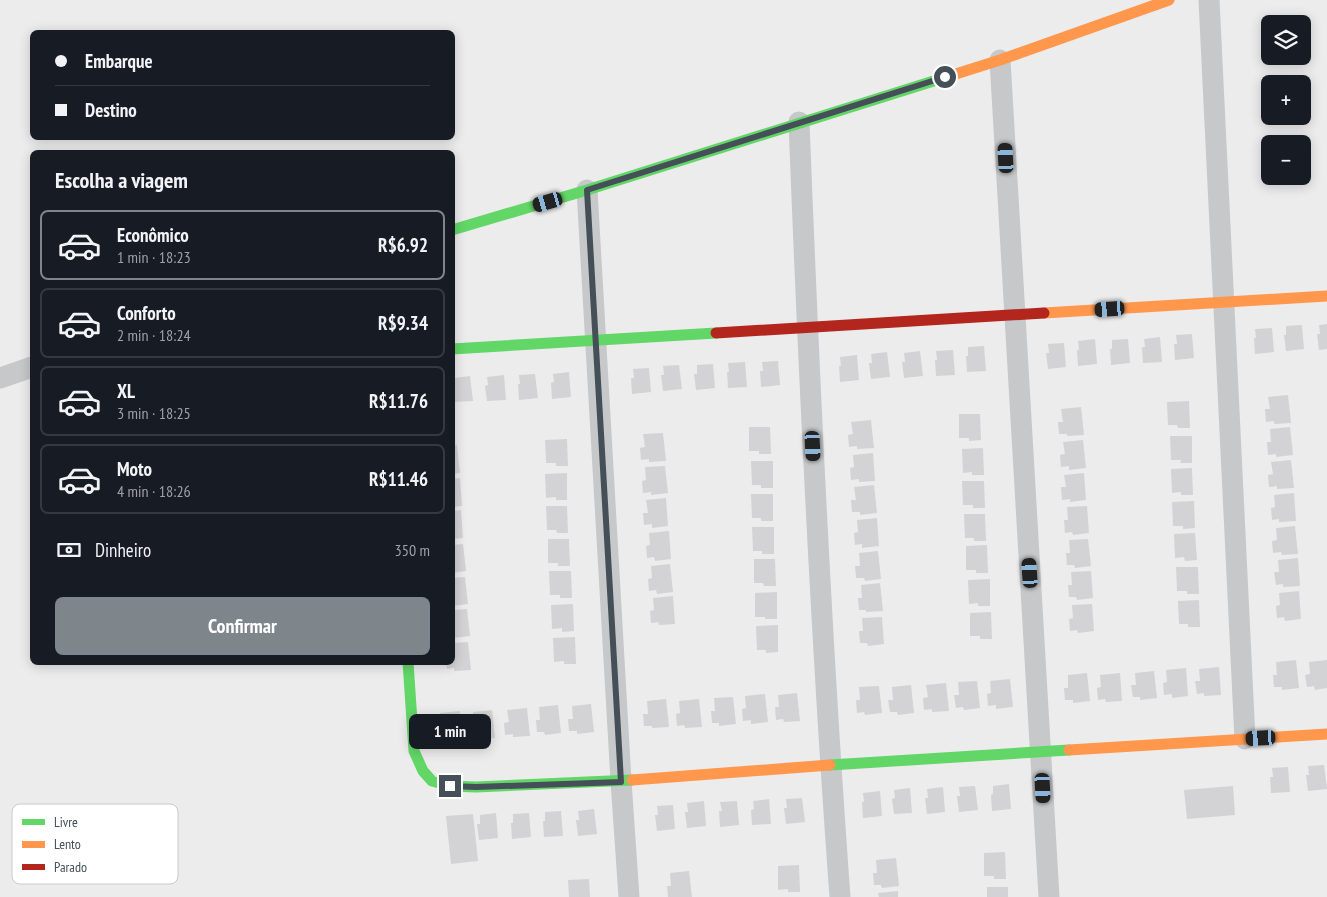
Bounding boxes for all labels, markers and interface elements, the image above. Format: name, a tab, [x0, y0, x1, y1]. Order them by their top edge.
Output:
map controls	[1261, 15, 1311, 185]
button: layers	[1261, 15, 1311, 65]
text: Embarque	[85, 49, 153, 73]
route start	[934, 66, 956, 88]
button: +	[1261, 75, 1311, 125]
text: Destino	[85, 98, 137, 122]
button: −	[1261, 135, 1311, 185]
car	[997, 143, 1014, 173]
text: Escolha a viagem	[55, 166, 188, 194]
car	[531, 191, 564, 213]
icon: car	[57, 223, 102, 268]
text: Econômico	[117, 223, 189, 247]
text: R$6.92	[378, 233, 428, 257]
text: 1 min · 18:23	[117, 247, 191, 267]
car	[1094, 300, 1125, 318]
icon: car	[57, 301, 102, 346]
text: Conforto	[117, 301, 176, 325]
text: R$9.34	[378, 311, 428, 335]
text: 2 min · 18:24	[117, 325, 191, 345]
icon: car	[57, 379, 102, 424]
text: XL	[117, 379, 135, 403]
text: R$11.76	[369, 389, 428, 413]
text: 3 min · 18:25	[117, 403, 191, 423]
car	[804, 431, 821, 461]
icon: car	[57, 457, 102, 502]
text: Moto	[117, 457, 152, 481]
text: R$11.46	[369, 467, 428, 491]
text: 4 min · 18:26	[117, 481, 191, 501]
icon: cash	[55, 536, 83, 564]
text: Dinheiro	[95, 538, 151, 562]
text: 350 m	[395, 540, 430, 560]
car	[1021, 558, 1038, 588]
button: Confirmar	[55, 597, 430, 655]
callout: 1 min	[409, 714, 491, 748]
text: 1 min	[434, 721, 466, 741]
car	[1245, 730, 1276, 746]
car	[1034, 773, 1051, 803]
route end	[439, 775, 461, 797]
legend	[12, 804, 178, 884]
text: Livre	[54, 813, 78, 831]
text: Lento	[54, 835, 81, 853]
text: Parado	[54, 858, 87, 876]

